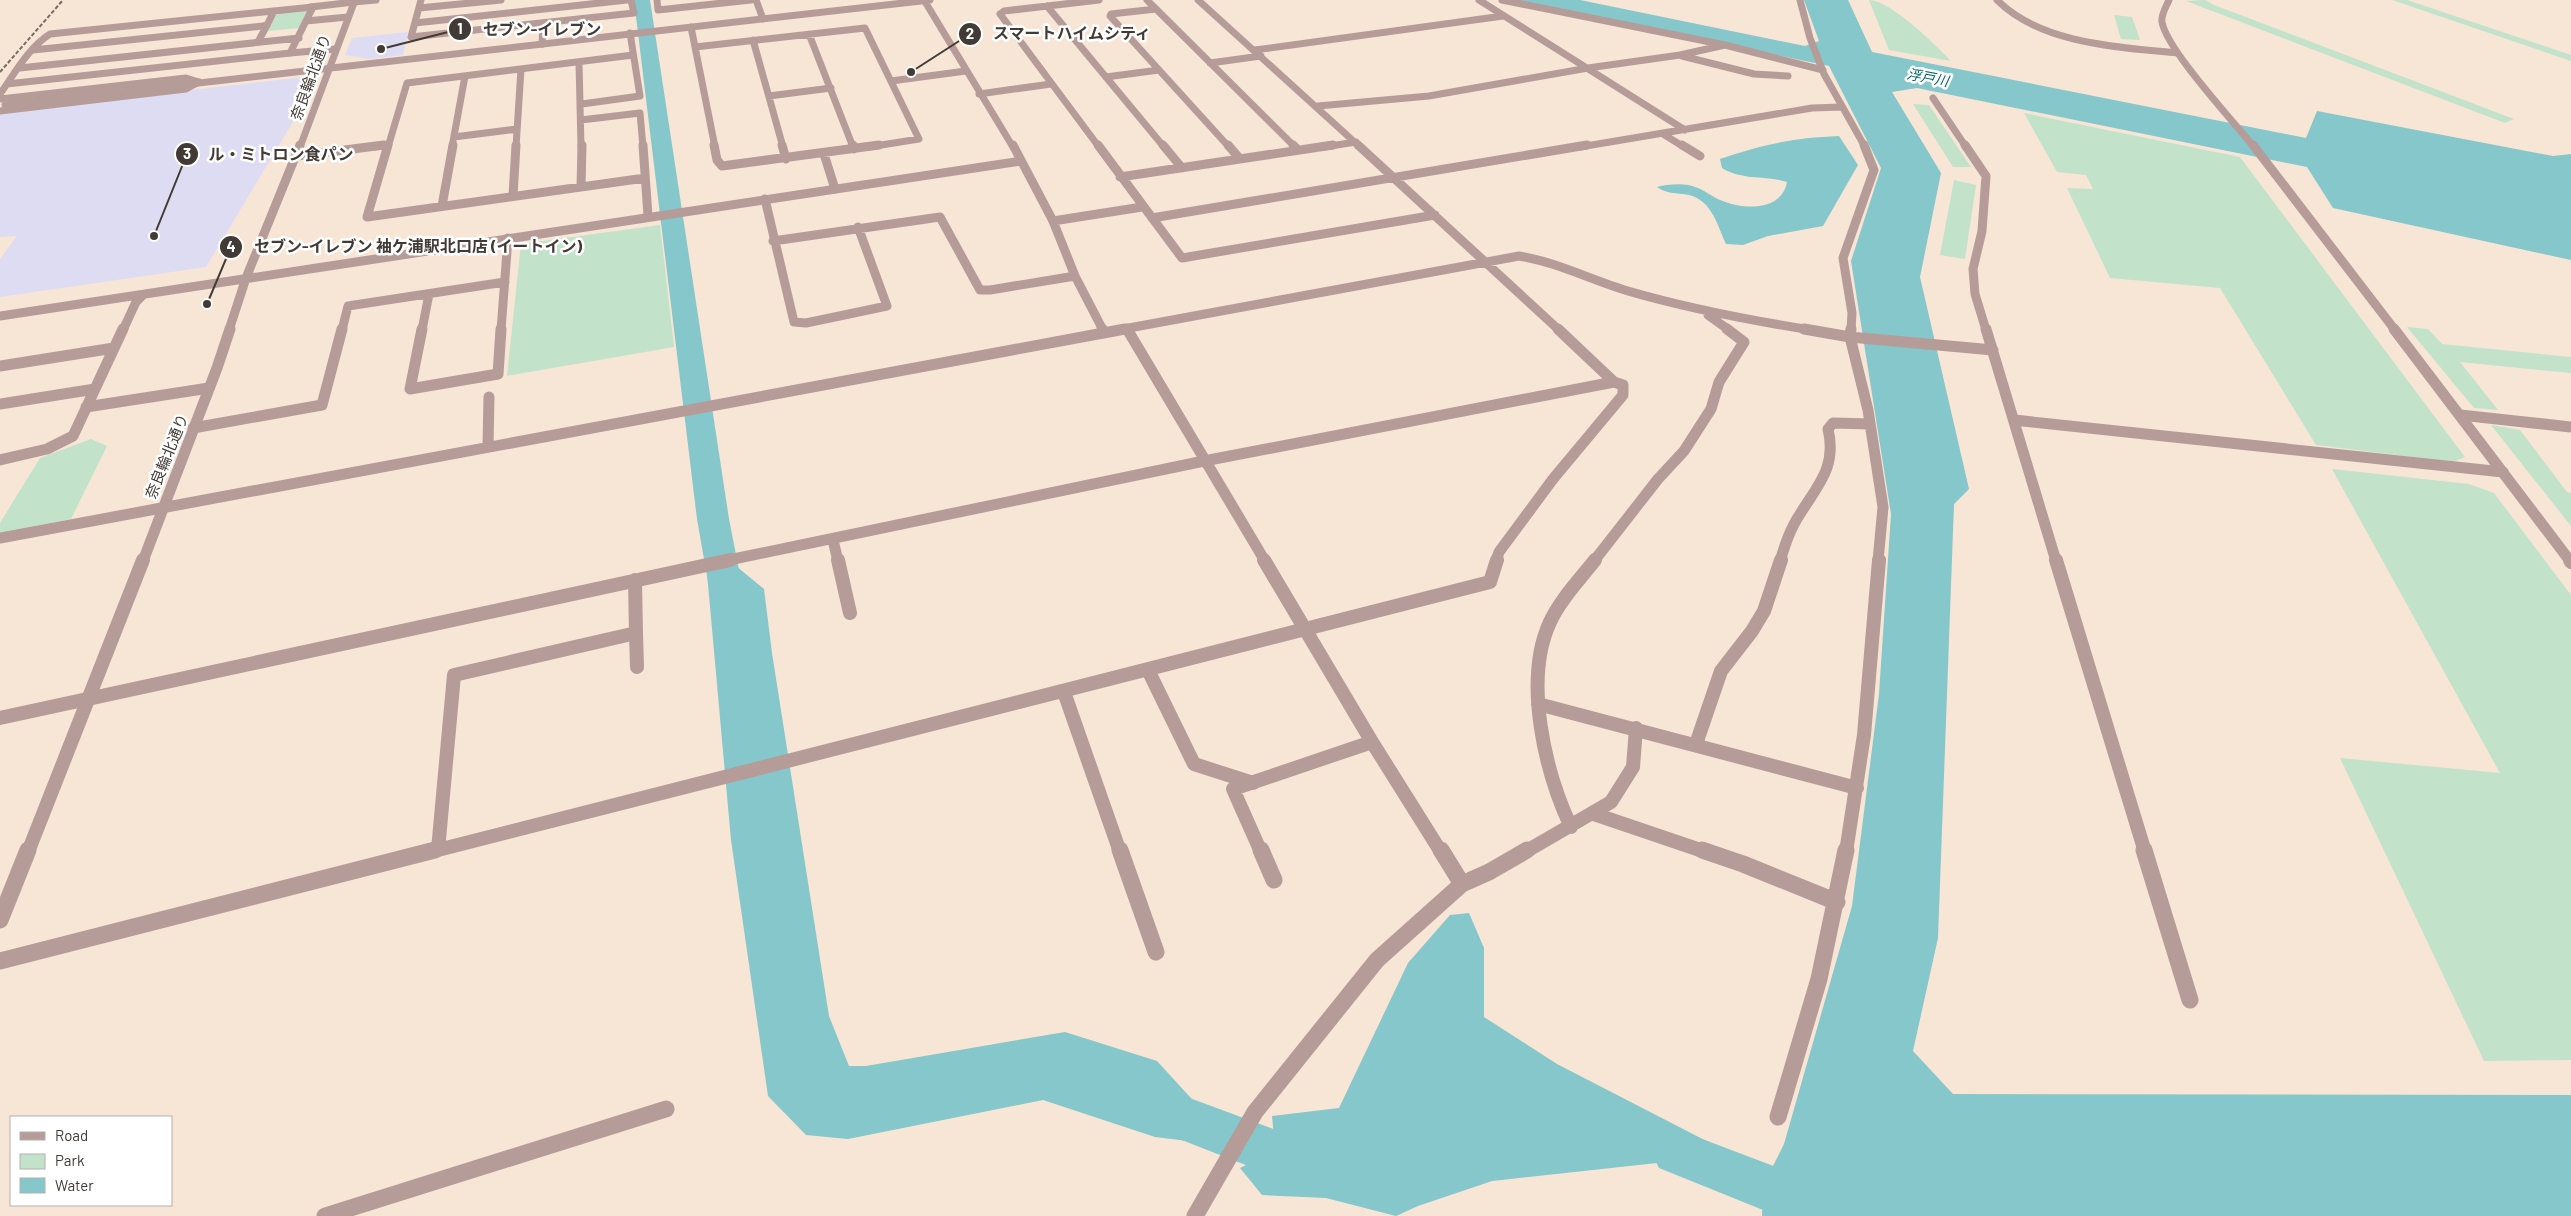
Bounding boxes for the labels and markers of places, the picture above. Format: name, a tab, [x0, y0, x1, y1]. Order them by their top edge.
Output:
callout: セブン-イレブン	[447, 14, 611, 45]
callout: スマートハイムシティ	[957, 18, 1162, 49]
callout: ル・ミトロン食パン	[174, 139, 363, 170]
callout: セブン-イレブン 袖ケ浦駅北口店 (イートイン)	[219, 231, 592, 262]

